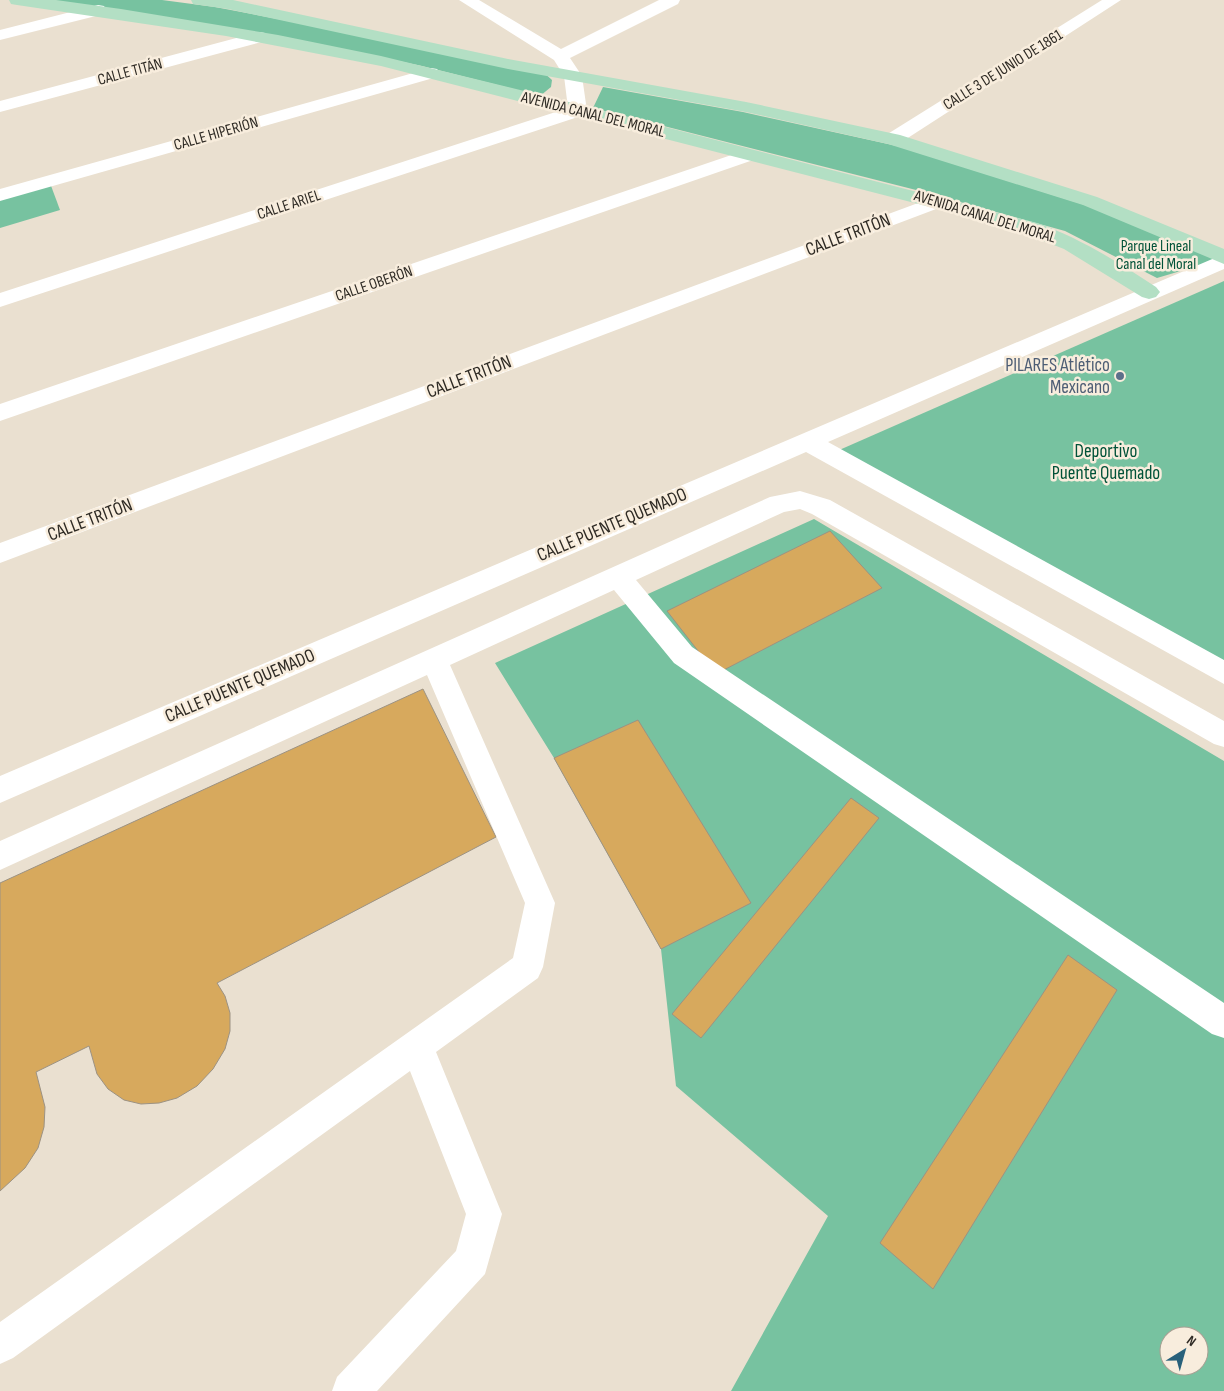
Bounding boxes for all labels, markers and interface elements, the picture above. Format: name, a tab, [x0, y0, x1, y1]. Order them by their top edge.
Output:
street label: CALLE 3 DE JUNIO DE 1861	[940, 25, 1067, 114]
street label: CALLE TITÁN	[96, 54, 164, 90]
street label: AVENIDA CANAL DEL MORAL	[518, 88, 667, 142]
street label: CALLE HIPERIÓN	[172, 113, 260, 155]
street label: CALLE ARIEL	[255, 186, 323, 224]
street label: AVENIDA CANAL DEL MORAL	[911, 186, 1058, 248]
street label: CALLE TRITÓN	[802, 208, 894, 262]
park label: Parque Lineal Canal del Moral	[1116, 237, 1196, 274]
street label: CALLE OBERÓN	[333, 262, 415, 306]
street label: CALLE TRITÓN	[423, 350, 515, 404]
place label: PILARES Atlético Mexicano	[1005, 354, 1110, 399]
marker: PILARES Atlético Mexicano	[1114, 370, 1126, 382]
park label: Deportivo Puente Quemado	[1052, 440, 1160, 485]
street label: CALLE PUENTE QUEMADO	[534, 483, 690, 567]
street label: CALLE TRITÓN	[44, 493, 136, 547]
street label: CALLE PUENTE QUEMADO	[162, 644, 318, 728]
north arrow	[1159, 1326, 1209, 1376]
text: N	[1183, 1332, 1200, 1350]

